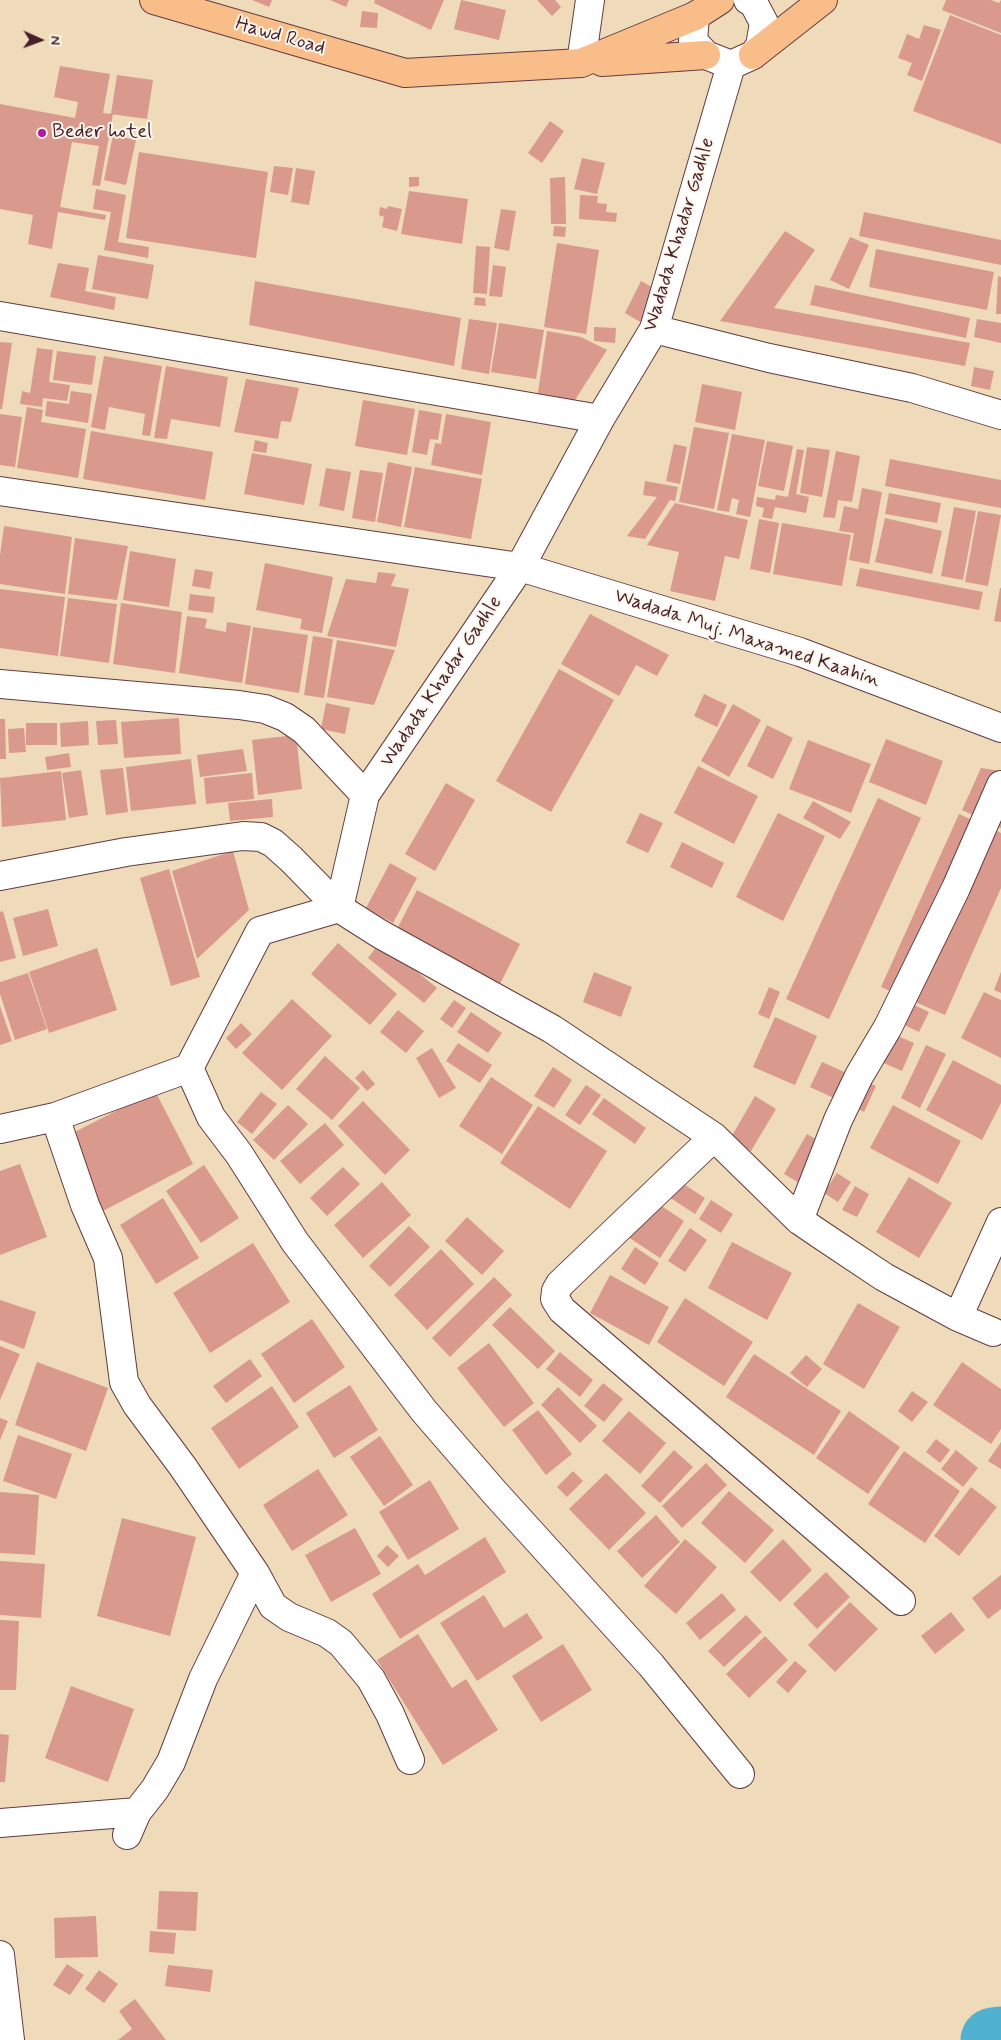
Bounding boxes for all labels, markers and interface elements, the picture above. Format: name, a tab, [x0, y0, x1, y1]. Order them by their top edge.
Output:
street label: Hawd Road	[232, 13, 328, 61]
north arrow	[15, 15, 65, 65]
text: N	[46, 36, 64, 45]
place label: Beder hotel	[52, 121, 152, 145]
marker: Beder hotel	[36, 127, 48, 139]
street label: Wadada Khadar Gadhle	[639, 135, 721, 335]
street label: Wadada Muj. Maxamed Kaahin	[611, 585, 883, 693]
street label: Wadada Khadar Gadhle	[376, 592, 508, 772]

